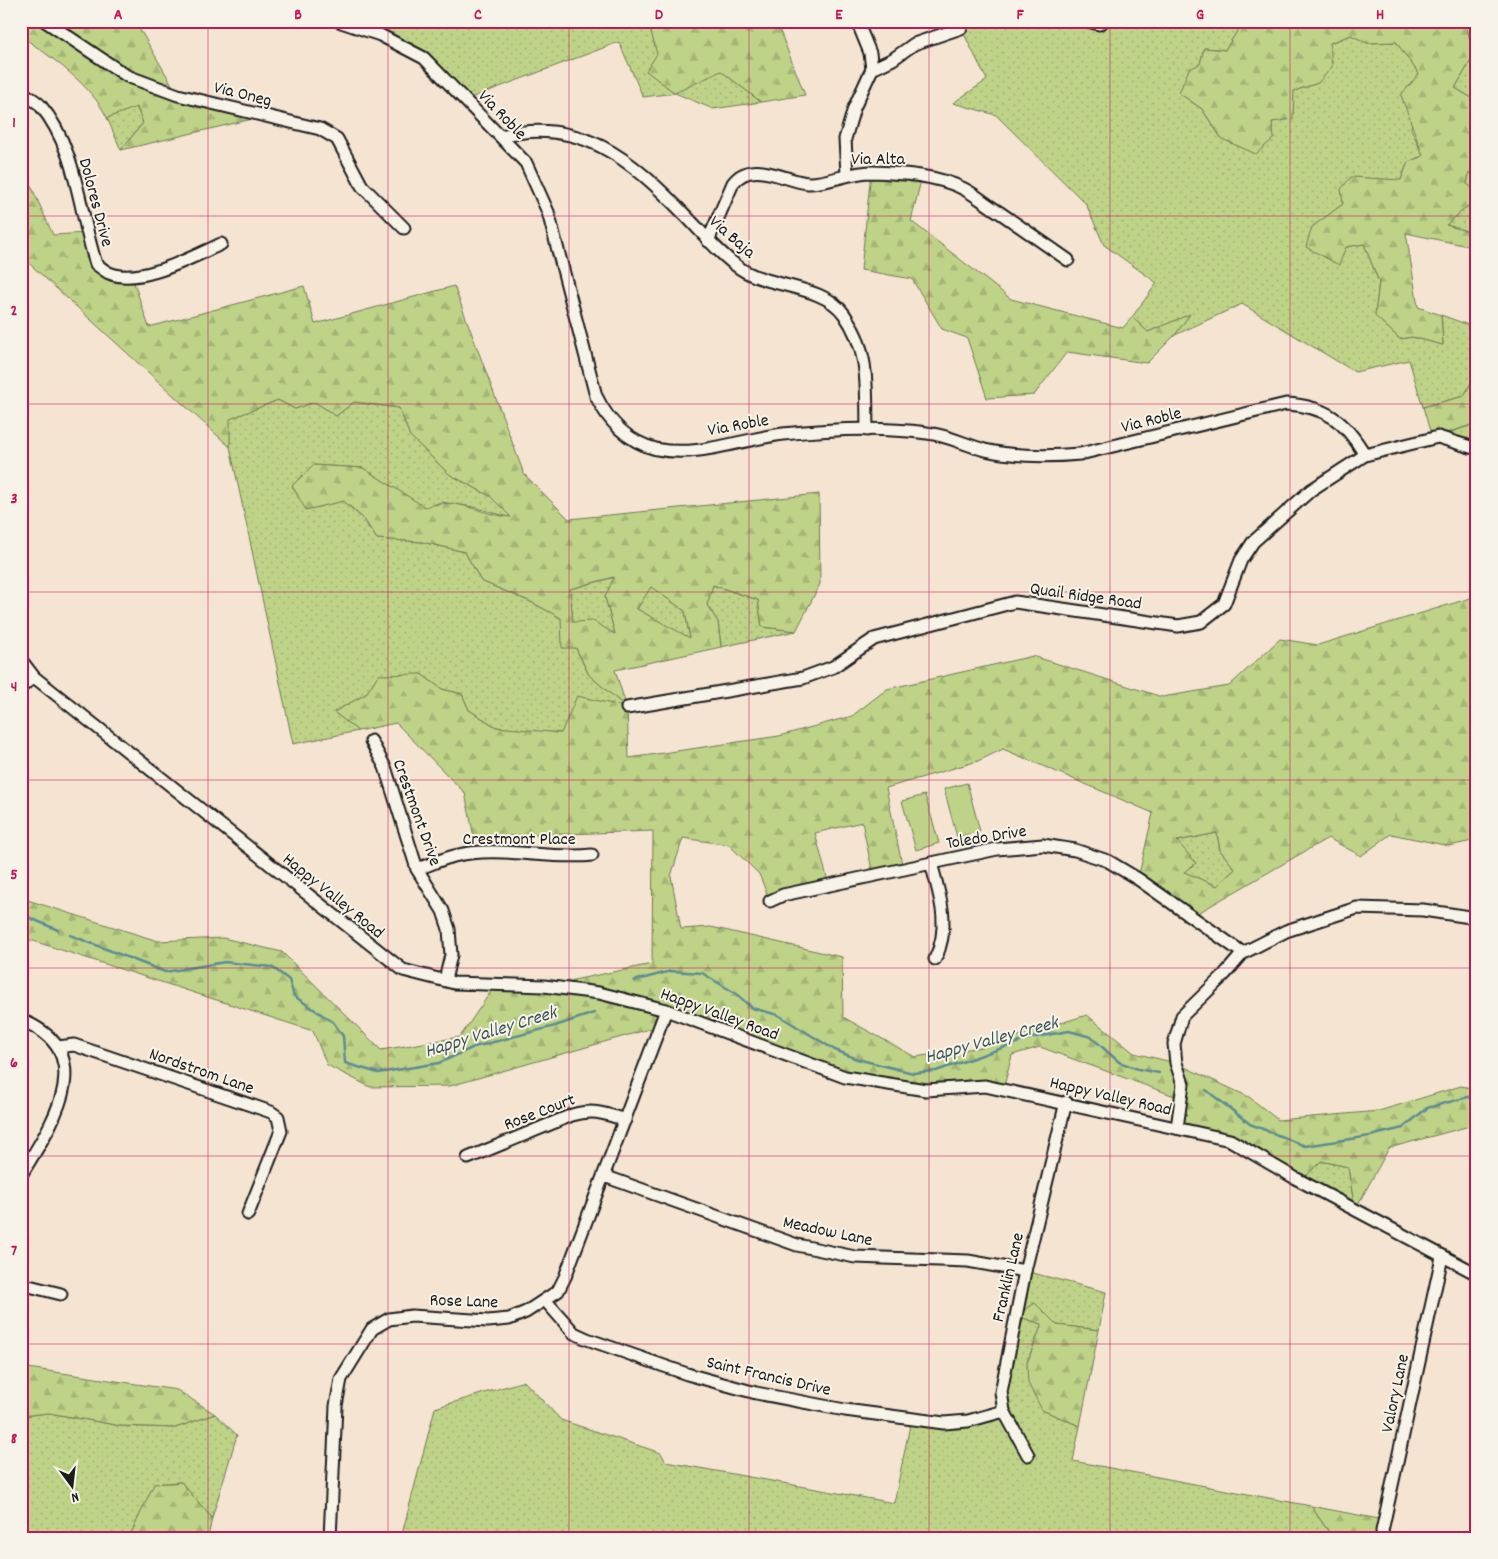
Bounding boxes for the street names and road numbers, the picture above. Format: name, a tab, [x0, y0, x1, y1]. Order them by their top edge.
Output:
street label: Via Oneg	[211, 76, 274, 115]
street label: Via Roble	[471, 85, 532, 147]
street label: Via Alta	[851, 148, 905, 173]
street label: Dolores Drive	[71, 156, 118, 250]
street label: Via Baja	[703, 211, 761, 266]
street label: Via Roble	[1119, 402, 1184, 441]
street label: Via Roble	[706, 409, 771, 444]
street label: Quail Ridge Road	[1028, 577, 1143, 618]
street label: Crestmont Drive	[385, 756, 447, 870]
street label: Toledo Drive	[944, 820, 1028, 857]
street label: Crestmont Place	[462, 828, 576, 853]
street label: Happy Valley Road	[276, 848, 389, 946]
street label: Happy Valley Road	[656, 982, 782, 1048]
street label: Nordstrom Lane	[145, 1043, 257, 1102]
street label: Happy Valley Road	[1047, 1071, 1174, 1124]
street label: Rose Court	[501, 1088, 579, 1138]
street label: Meadow Lane	[780, 1211, 875, 1254]
street label: Franklin Lane	[987, 1230, 1032, 1325]
street label: Rose Lane	[429, 1289, 499, 1316]
street label: Saint Francis Drive	[704, 1351, 833, 1404]
street label: Valory Lane	[1376, 1352, 1417, 1435]

